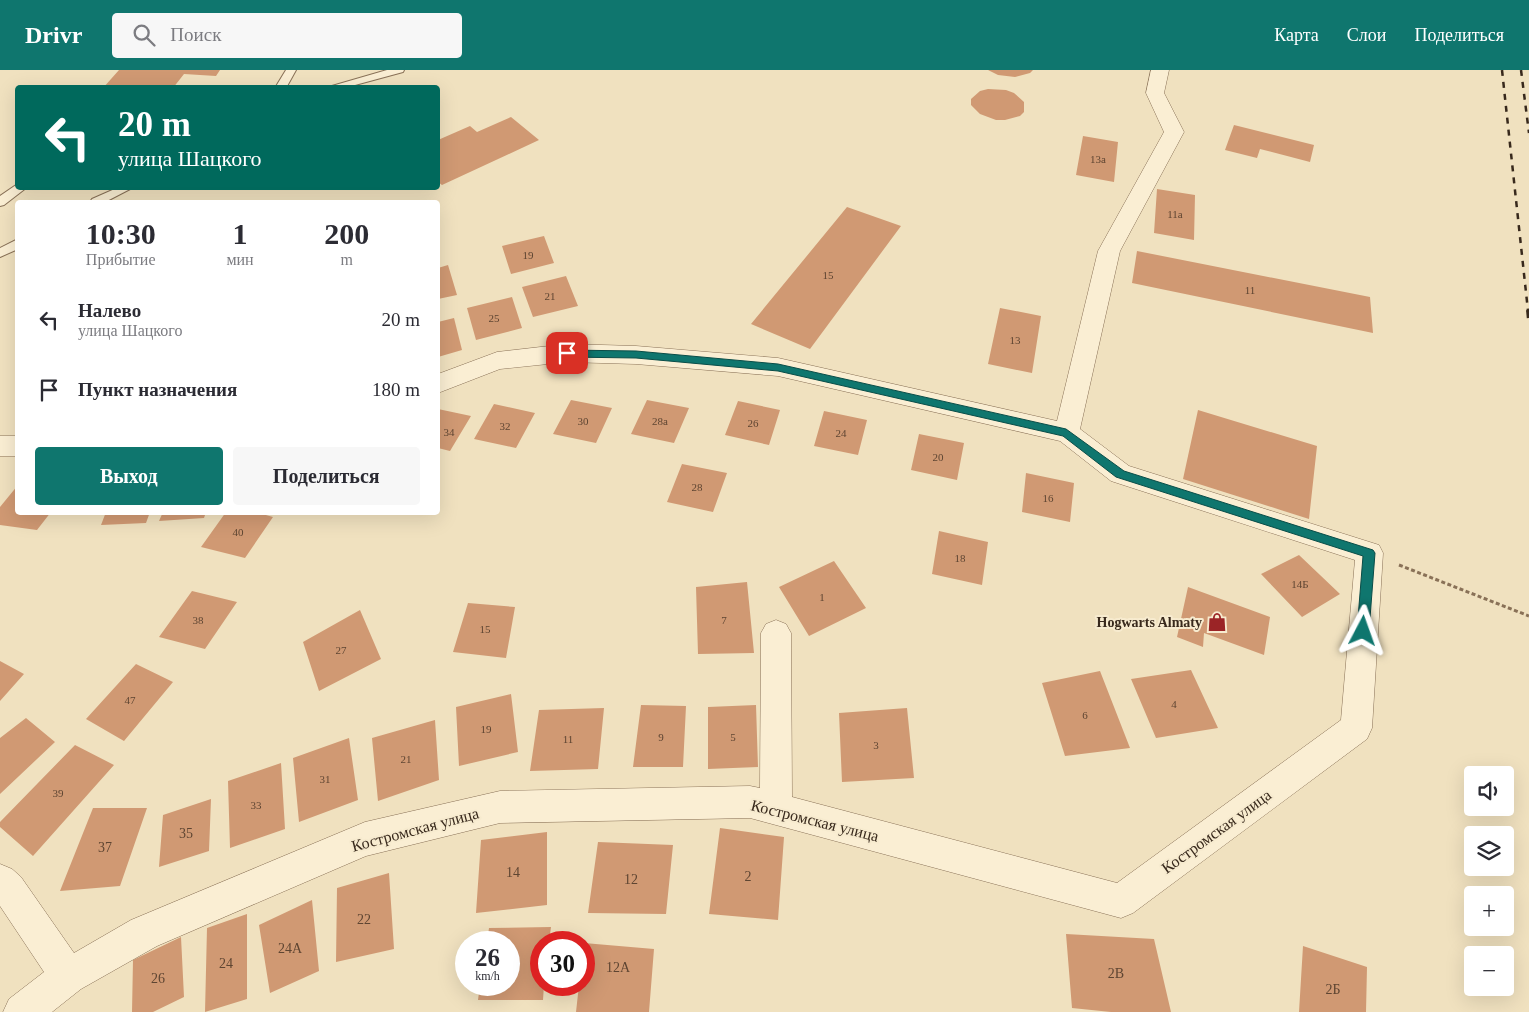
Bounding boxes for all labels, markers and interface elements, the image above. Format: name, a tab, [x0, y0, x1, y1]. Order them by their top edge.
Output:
search box	[112, 13, 462, 58]
icon: search	[130, 21, 158, 49]
text: Drivr	[25, 22, 82, 48]
text: Поиск	[170, 24, 221, 45]
text: Карта	[1274, 25, 1319, 45]
text: Слои	[1347, 25, 1386, 45]
text: Поделиться	[1414, 25, 1504, 45]
icon: left	[35, 105, 100, 170]
text: 20 m	[118, 105, 191, 144]
text: улица Шацкого	[118, 146, 262, 171]
house number: 13а	[1090, 153, 1106, 165]
house number: 11а	[1167, 208, 1183, 220]
text: 10:30	[86, 217, 156, 250]
text: 1	[233, 217, 248, 250]
text: 200	[324, 217, 369, 250]
house number: 19	[523, 249, 534, 261]
text: Прибытие	[86, 251, 156, 268]
text: мин	[226, 251, 254, 268]
text: m	[341, 251, 353, 268]
house number: 15	[823, 269, 834, 281]
house number: 11	[1245, 284, 1255, 296]
house number: 21	[545, 290, 556, 302]
text: Налево	[78, 300, 141, 321]
icon: left	[35, 306, 63, 334]
text: 20 m	[381, 309, 420, 330]
house number: 25	[489, 312, 500, 324]
text: улица Шацкого	[78, 322, 182, 339]
pin	[546, 332, 588, 374]
house number: 13	[1010, 334, 1021, 346]
icon: arrive	[553, 339, 581, 367]
icon: arrive	[35, 376, 63, 404]
text: Пункт назначения	[78, 379, 237, 400]
text: 180 m	[372, 379, 420, 400]
house number: 30	[578, 415, 589, 427]
house number: 28а	[652, 415, 668, 427]
house number: 26	[748, 417, 759, 429]
house number: 32	[500, 420, 511, 432]
house number: 34	[444, 426, 455, 438]
house number: 24	[836, 427, 847, 439]
button: Выход	[35, 447, 223, 505]
button: Поделиться	[233, 447, 420, 505]
house number: 20	[933, 451, 944, 463]
house number: 28	[692, 481, 703, 493]
house number: 16	[1043, 492, 1054, 504]
house number: 40	[233, 526, 244, 538]
house number: 18	[955, 552, 966, 564]
house number: 14Б	[1291, 578, 1309, 590]
house number: 1	[819, 591, 825, 603]
position arrow	[1336, 604, 1388, 656]
shop icon: Hogwarts Almaty	[1206, 611, 1228, 633]
house number: 38	[193, 614, 204, 626]
house number: 7	[721, 614, 727, 626]
place label: Hogwarts Almaty	[1097, 615, 1202, 630]
house number: 15	[480, 623, 491, 635]
house number: 27	[336, 644, 347, 656]
house number: 47	[125, 694, 136, 706]
house number: 4	[1171, 698, 1177, 710]
house number: 6	[1082, 709, 1088, 721]
house number: 19	[481, 723, 492, 735]
house number: 9	[658, 731, 664, 743]
house number: 5	[730, 731, 736, 743]
house number: 11	[563, 733, 573, 745]
house number: 3	[873, 739, 879, 751]
house number: 21	[401, 753, 412, 765]
map controls	[1464, 766, 1514, 996]
button: sound	[1464, 766, 1514, 816]
house number: 31	[320, 773, 331, 785]
street label: Костромская улица	[1158, 786, 1275, 878]
house number: 39	[53, 787, 64, 799]
street label: Костромская улица	[749, 796, 880, 846]
house number: 33	[251, 799, 262, 811]
street label: Костромская улица	[350, 804, 481, 856]
house number: 35	[179, 826, 193, 841]
button: layers	[1464, 826, 1514, 876]
house number: 37	[98, 840, 112, 855]
house number: 14	[506, 865, 520, 880]
house number: 2	[745, 869, 752, 884]
house number: 12	[624, 872, 638, 887]
button: +	[1464, 886, 1514, 936]
house number: 22	[357, 912, 371, 927]
speed limit sign: 30	[530, 931, 595, 996]
house number: 24А	[278, 941, 303, 956]
text: 26	[475, 944, 500, 971]
button: −	[1464, 946, 1514, 996]
house number: 24	[219, 956, 233, 971]
house number: 12А	[606, 960, 631, 975]
house number: 2В	[1108, 966, 1124, 981]
text: km/h	[475, 969, 500, 983]
house number: 26	[151, 971, 165, 986]
house number: 2Б	[1325, 982, 1341, 997]

